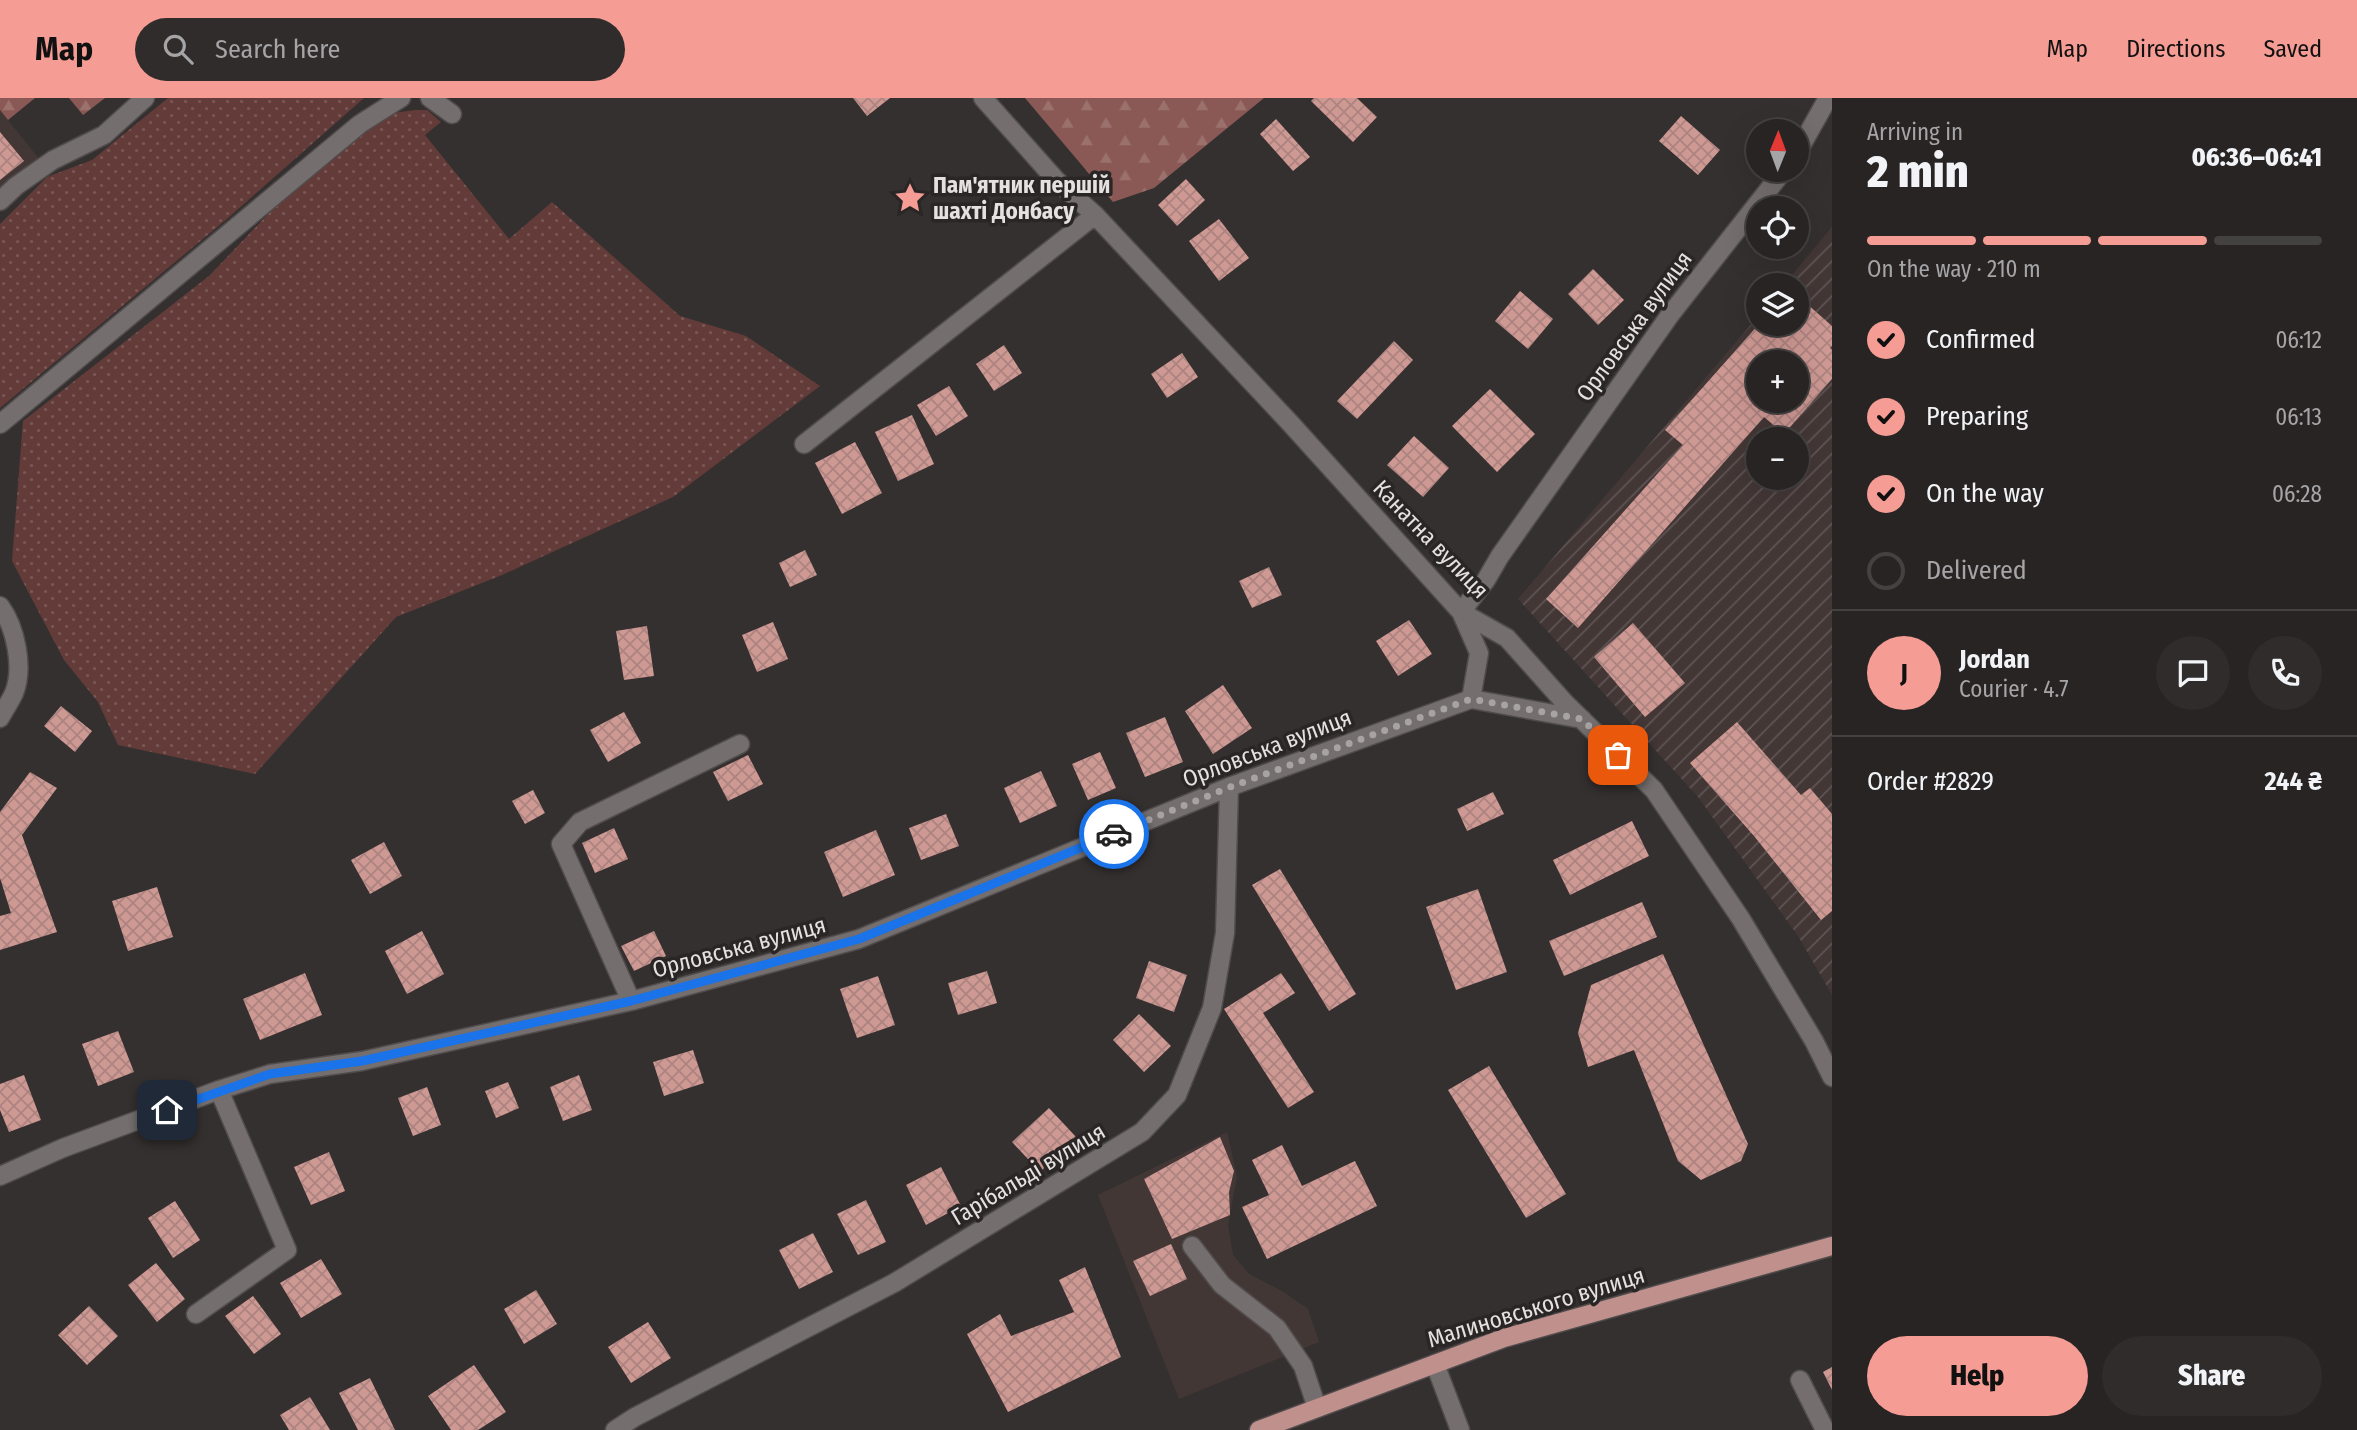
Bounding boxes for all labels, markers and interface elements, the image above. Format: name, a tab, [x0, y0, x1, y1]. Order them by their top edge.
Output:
search box	[135, 18, 625, 81]
text: Map	[35, 29, 93, 69]
icon: search	[159, 30, 197, 68]
text: Search here	[215, 34, 340, 65]
text: Map	[2047, 35, 2088, 63]
text: Directions	[2126, 35, 2225, 63]
text: Saved	[2263, 35, 2322, 63]
text: Arriving in	[1867, 118, 1963, 146]
north arrow	[1746, 119, 1810, 182]
map controls	[1746, 119, 1809, 490]
text: 06:36–06:41	[2191, 142, 2322, 173]
text: 2 min	[1867, 144, 1969, 199]
place label: Пам'ятник першій шахті Донбасу	[933, 171, 1110, 225]
place icon: Пам'ятник першій шахті Донбасу	[893, 181, 927, 215]
button: locate	[1746, 196, 1809, 259]
street label: Орловська вулиця	[1570, 246, 1698, 406]
text: On the way · 210 m	[1867, 255, 2041, 283]
button: layers	[1746, 273, 1809, 336]
icon: check	[1867, 321, 1905, 359]
text: Confirmed	[1926, 324, 2036, 355]
text: 06:12	[2276, 326, 2322, 354]
button: +	[1746, 350, 1809, 413]
icon: check	[1867, 398, 1905, 436]
text: Preparing	[1926, 401, 2028, 432]
text: 06:13	[2275, 403, 2322, 431]
button: −	[1746, 427, 1809, 490]
street label: Канатна вулиця	[1368, 474, 1494, 604]
icon: check	[1867, 475, 1905, 513]
text: On the way	[1926, 478, 2044, 509]
text: 06:28	[2272, 480, 2322, 508]
text: Delivered	[1926, 555, 2027, 586]
button: chat	[2156, 636, 2230, 710]
button: phone	[2248, 636, 2322, 710]
text: Jordan	[1959, 644, 2030, 675]
text: J	[1900, 658, 1908, 689]
text: Courier · 4.7	[1959, 675, 2069, 703]
street label: Орловська вулиця	[1179, 703, 1355, 793]
pin	[1588, 725, 1648, 785]
icon: bag	[1599, 736, 1637, 774]
text: Order #2829	[1867, 766, 1994, 797]
text: 244 ₴	[2265, 766, 2322, 797]
courier	[1079, 799, 1149, 869]
icon: car	[1095, 815, 1133, 853]
street label: Орловська вулиця	[649, 910, 829, 984]
pin	[137, 1080, 197, 1140]
icon: home	[148, 1091, 186, 1129]
street label: Гарібальді вулиця	[946, 1117, 1110, 1231]
street label: Малиновського вулиця	[1424, 1261, 1648, 1353]
button: Help	[1867, 1336, 2088, 1416]
button: Share	[2102, 1336, 2322, 1416]

